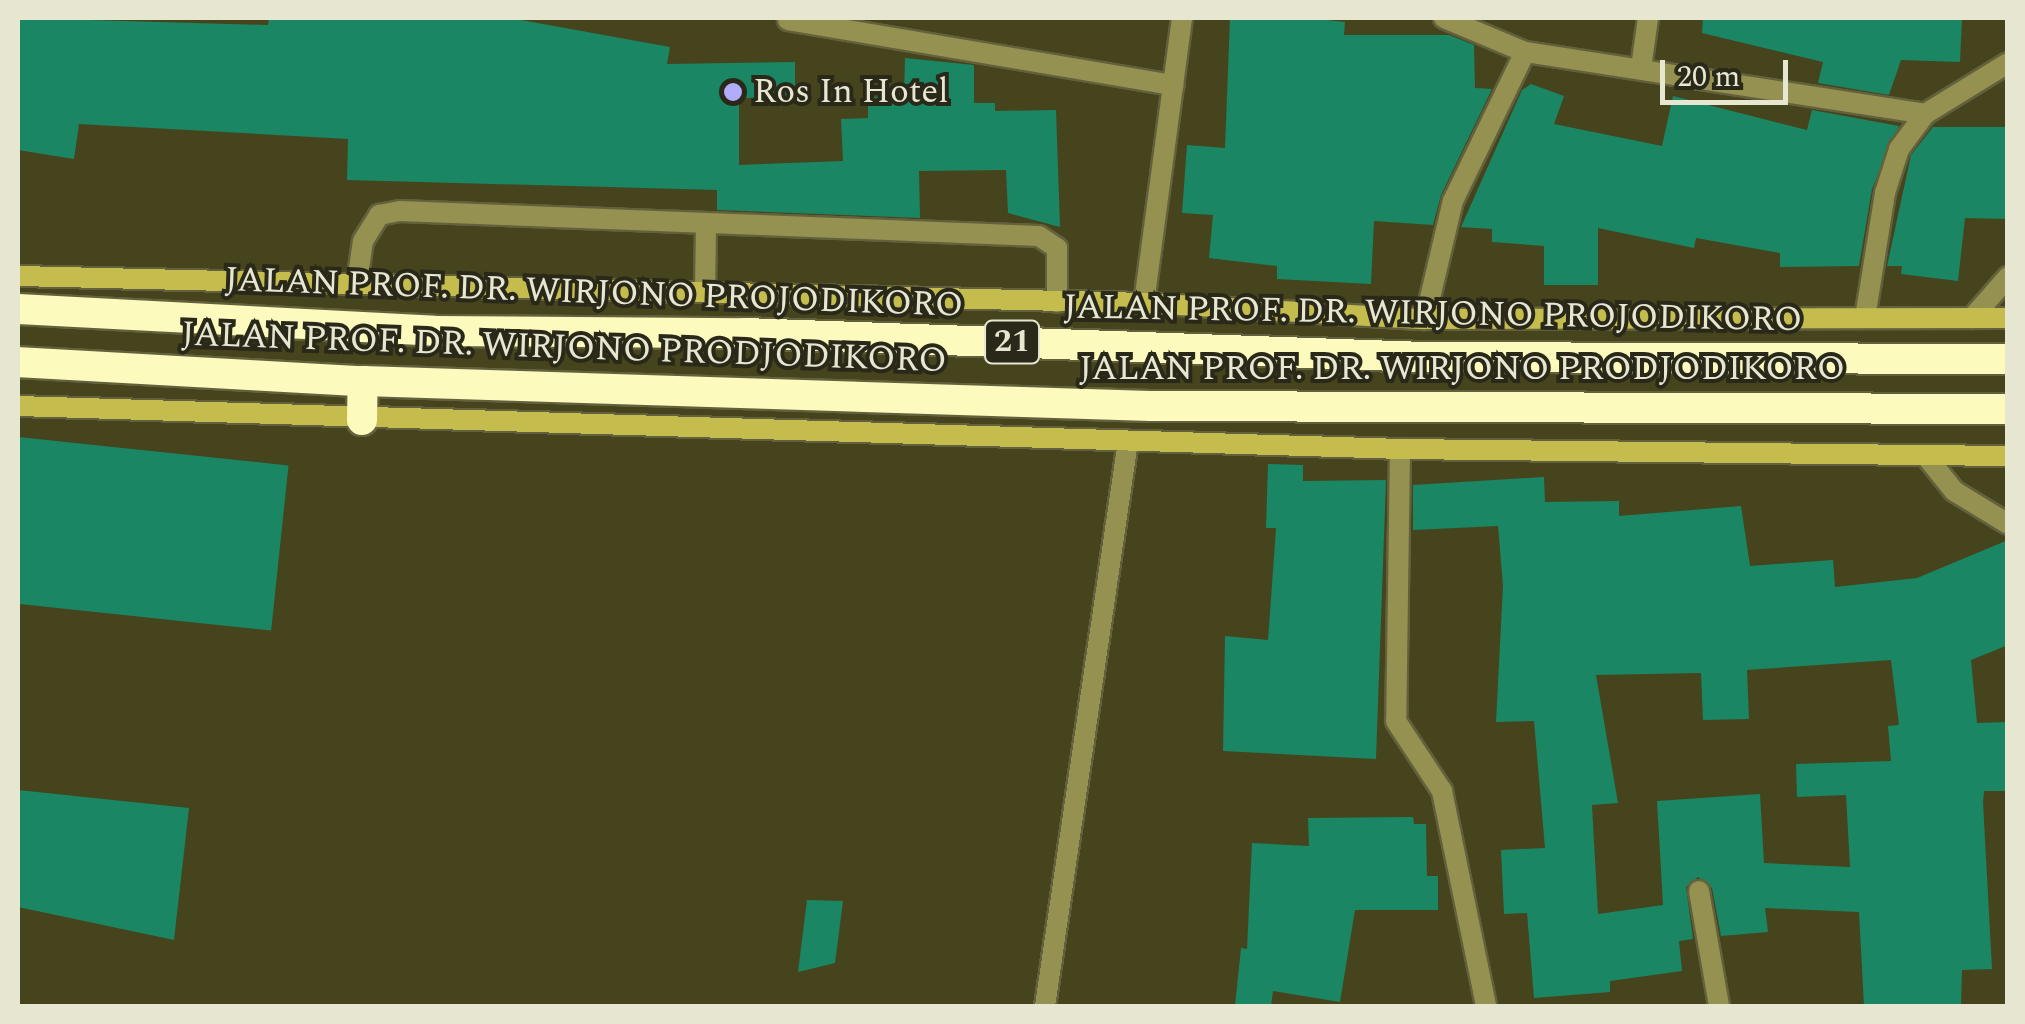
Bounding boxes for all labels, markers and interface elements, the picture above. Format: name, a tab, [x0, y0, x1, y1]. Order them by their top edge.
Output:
scale bar	[1665, 40, 1792, 102]
text: 20 m	[1677, 54, 1740, 100]
place label: Ros In Hotel	[753, 71, 949, 113]
marker: Ros In Hotel	[722, 81, 744, 103]
street label: JALAN PROF. DR. WIRJONO PROJODIKORO	[224, 259, 964, 327]
street label: JALAN PROF. DR. WIRJONO PROJODIKORO	[1063, 287, 1803, 341]
street label: JALAN PROF. DR. WIRJONO PRODJODIKORO	[181, 314, 947, 382]
road number: 21	[982, 315, 1042, 369]
street label: JALAN PROF. DR. WIRJONO PRODJODIKORO	[1079, 348, 1845, 390]

